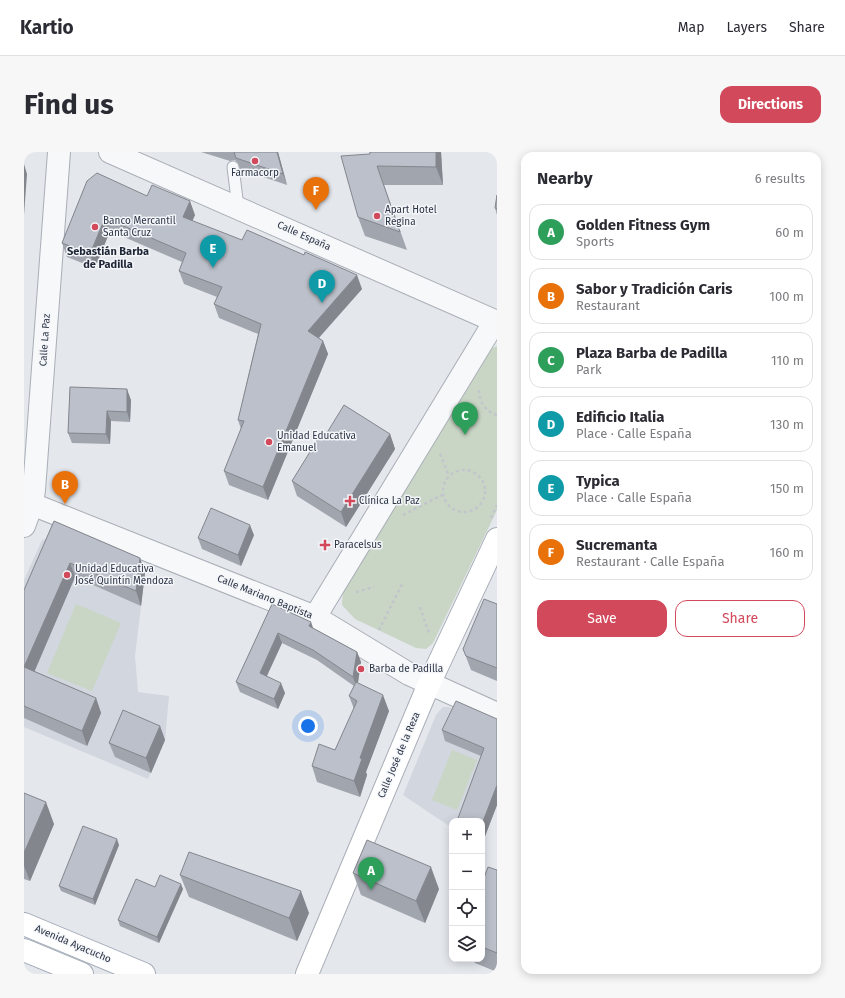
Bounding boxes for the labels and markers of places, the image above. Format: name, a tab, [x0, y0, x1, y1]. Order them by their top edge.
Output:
marker: Farmacorp	[250, 156, 260, 166]
place label: Farmacorp	[231, 167, 279, 179]
pin: F	[303, 177, 329, 210]
place label: Apart Hotel Regina	[385, 204, 437, 228]
marker: Apart Hotel Regina	[372, 211, 382, 221]
place label: Banco Mercantil Santa Cruz	[103, 215, 176, 239]
marker: Banco Mercantil Santa Cruz	[90, 222, 100, 232]
pin: E	[200, 235, 226, 268]
pin: D	[309, 270, 335, 303]
pin: C	[452, 402, 478, 435]
place label: Unidad Educativa Emanuel	[277, 430, 356, 454]
marker: Unidad Educativa Emanuel	[264, 437, 274, 447]
pin: B	[52, 471, 78, 504]
place label: Clínica La Paz	[359, 494, 420, 507]
marker: Clínica La Paz	[344, 495, 356, 507]
marker: Paracelsus	[319, 539, 331, 551]
place label: Paracelsus	[334, 539, 382, 551]
place label: Unidad Educativa José Quintín Mendoza	[75, 563, 174, 587]
marker: Unidad Educativa José Quintín Mendoza	[62, 570, 72, 580]
place label: Barba de Padilla	[369, 663, 443, 675]
marker: Barba de Padilla	[356, 664, 366, 674]
pin: A	[358, 857, 384, 890]

